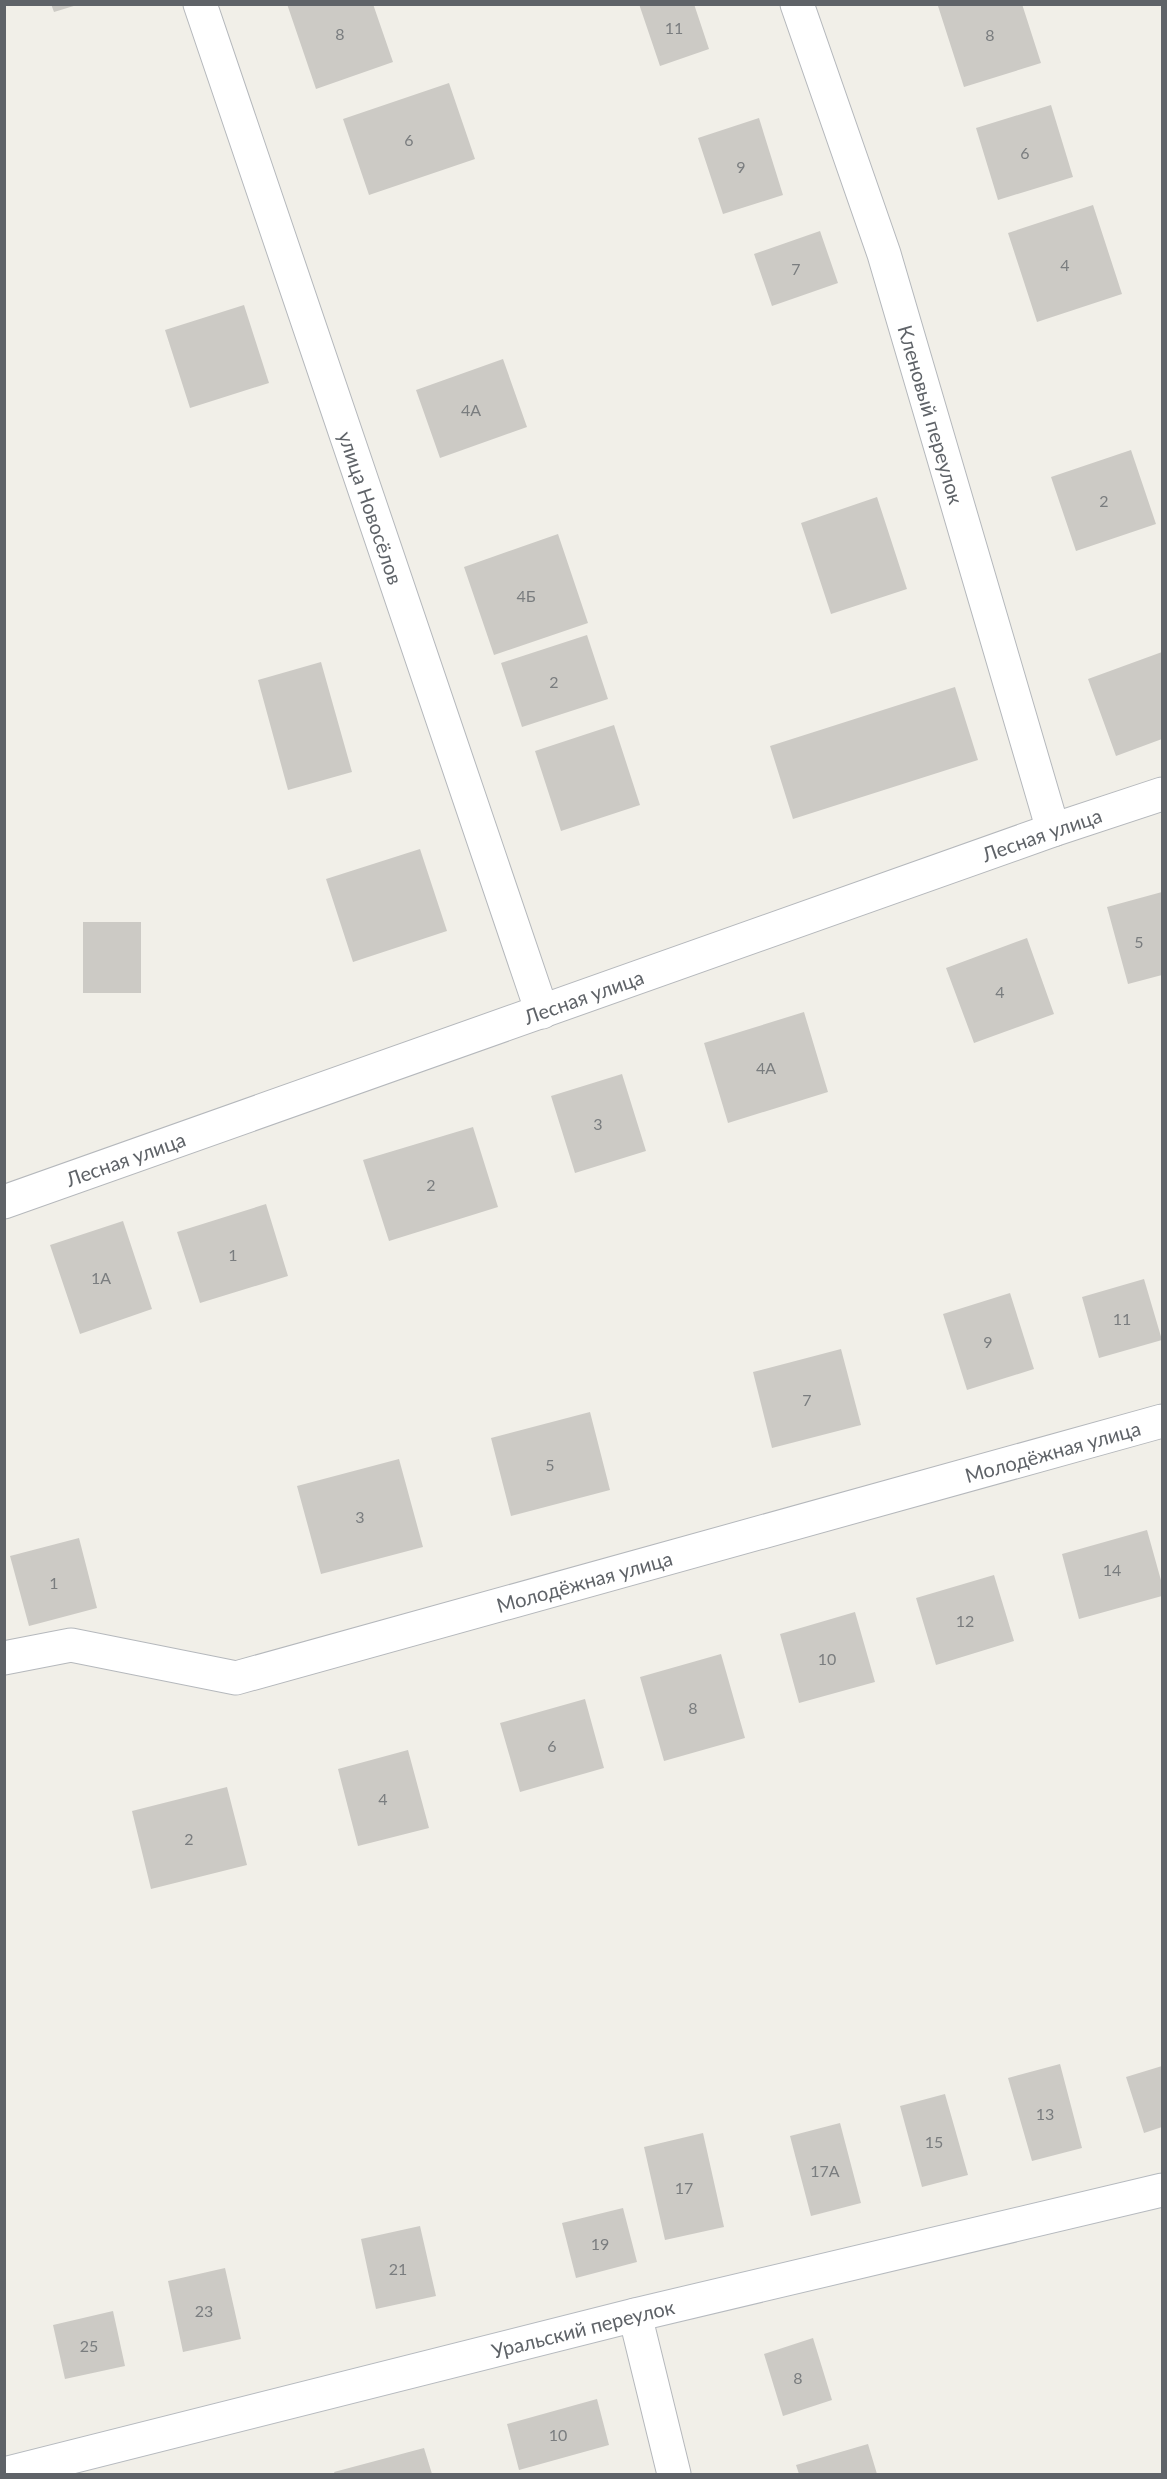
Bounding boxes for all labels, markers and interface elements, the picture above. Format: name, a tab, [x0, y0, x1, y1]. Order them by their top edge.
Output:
house number: 11	[665, 18, 683, 37]
house number: 8	[335, 24, 345, 43]
house number: 8	[985, 25, 995, 44]
house number: 6	[404, 130, 414, 149]
house number: 6	[1020, 143, 1030, 162]
house number: 9	[736, 157, 746, 176]
house number: 4	[1060, 255, 1070, 274]
house number: 7	[791, 259, 801, 278]
street label: Кленовый переулок	[893, 322, 969, 507]
house number: 4А	[461, 400, 481, 419]
street label: улица Новосёлов	[334, 428, 408, 588]
house number: 2	[1099, 491, 1109, 510]
house number: 4Б	[516, 586, 536, 605]
house number: 2	[549, 672, 559, 691]
street label: Лесная улица	[978, 803, 1105, 867]
house number: 5	[1134, 932, 1144, 951]
street label: Лесная улица	[520, 964, 647, 1029]
house number: 4	[995, 982, 1005, 1001]
house number: 4А	[756, 1058, 776, 1077]
house number: 3	[593, 1114, 603, 1133]
street label: Лесная улица	[62, 1127, 189, 1191]
house number: 2	[426, 1175, 436, 1194]
house number: 1	[228, 1245, 238, 1264]
house number: 1А	[91, 1268, 111, 1287]
house number: 11	[1113, 1309, 1131, 1328]
house number: 9	[983, 1332, 993, 1351]
house number: 7	[802, 1390, 812, 1409]
street label: Молодёжная улица	[962, 1416, 1143, 1487]
house number: 5	[545, 1455, 555, 1474]
house number: 3	[355, 1507, 365, 1526]
street label: Молодёжная улица	[494, 1546, 675, 1617]
house number: 14	[1103, 1560, 1121, 1579]
house number: 1	[49, 1573, 59, 1592]
house number: 12	[956, 1611, 974, 1630]
house number: 10	[818, 1649, 836, 1668]
house number: 8	[688, 1698, 698, 1717]
house number: 6	[547, 1736, 557, 1755]
house number: 4	[378, 1789, 388, 1808]
house number: 2	[184, 1829, 194, 1848]
house number: 13	[1036, 2104, 1054, 2123]
house number: 15	[925, 2132, 943, 2151]
house number: 17А	[810, 2161, 840, 2180]
house number: 17	[675, 2178, 693, 2197]
house number: 19	[591, 2234, 609, 2253]
house number: 21	[389, 2259, 407, 2278]
street label: Уральский переулок	[489, 2294, 677, 2363]
house number: 23	[195, 2301, 213, 2320]
house number: 25	[80, 2336, 98, 2355]
house number: 8	[793, 2368, 803, 2387]
house number: 10	[549, 2425, 567, 2444]

